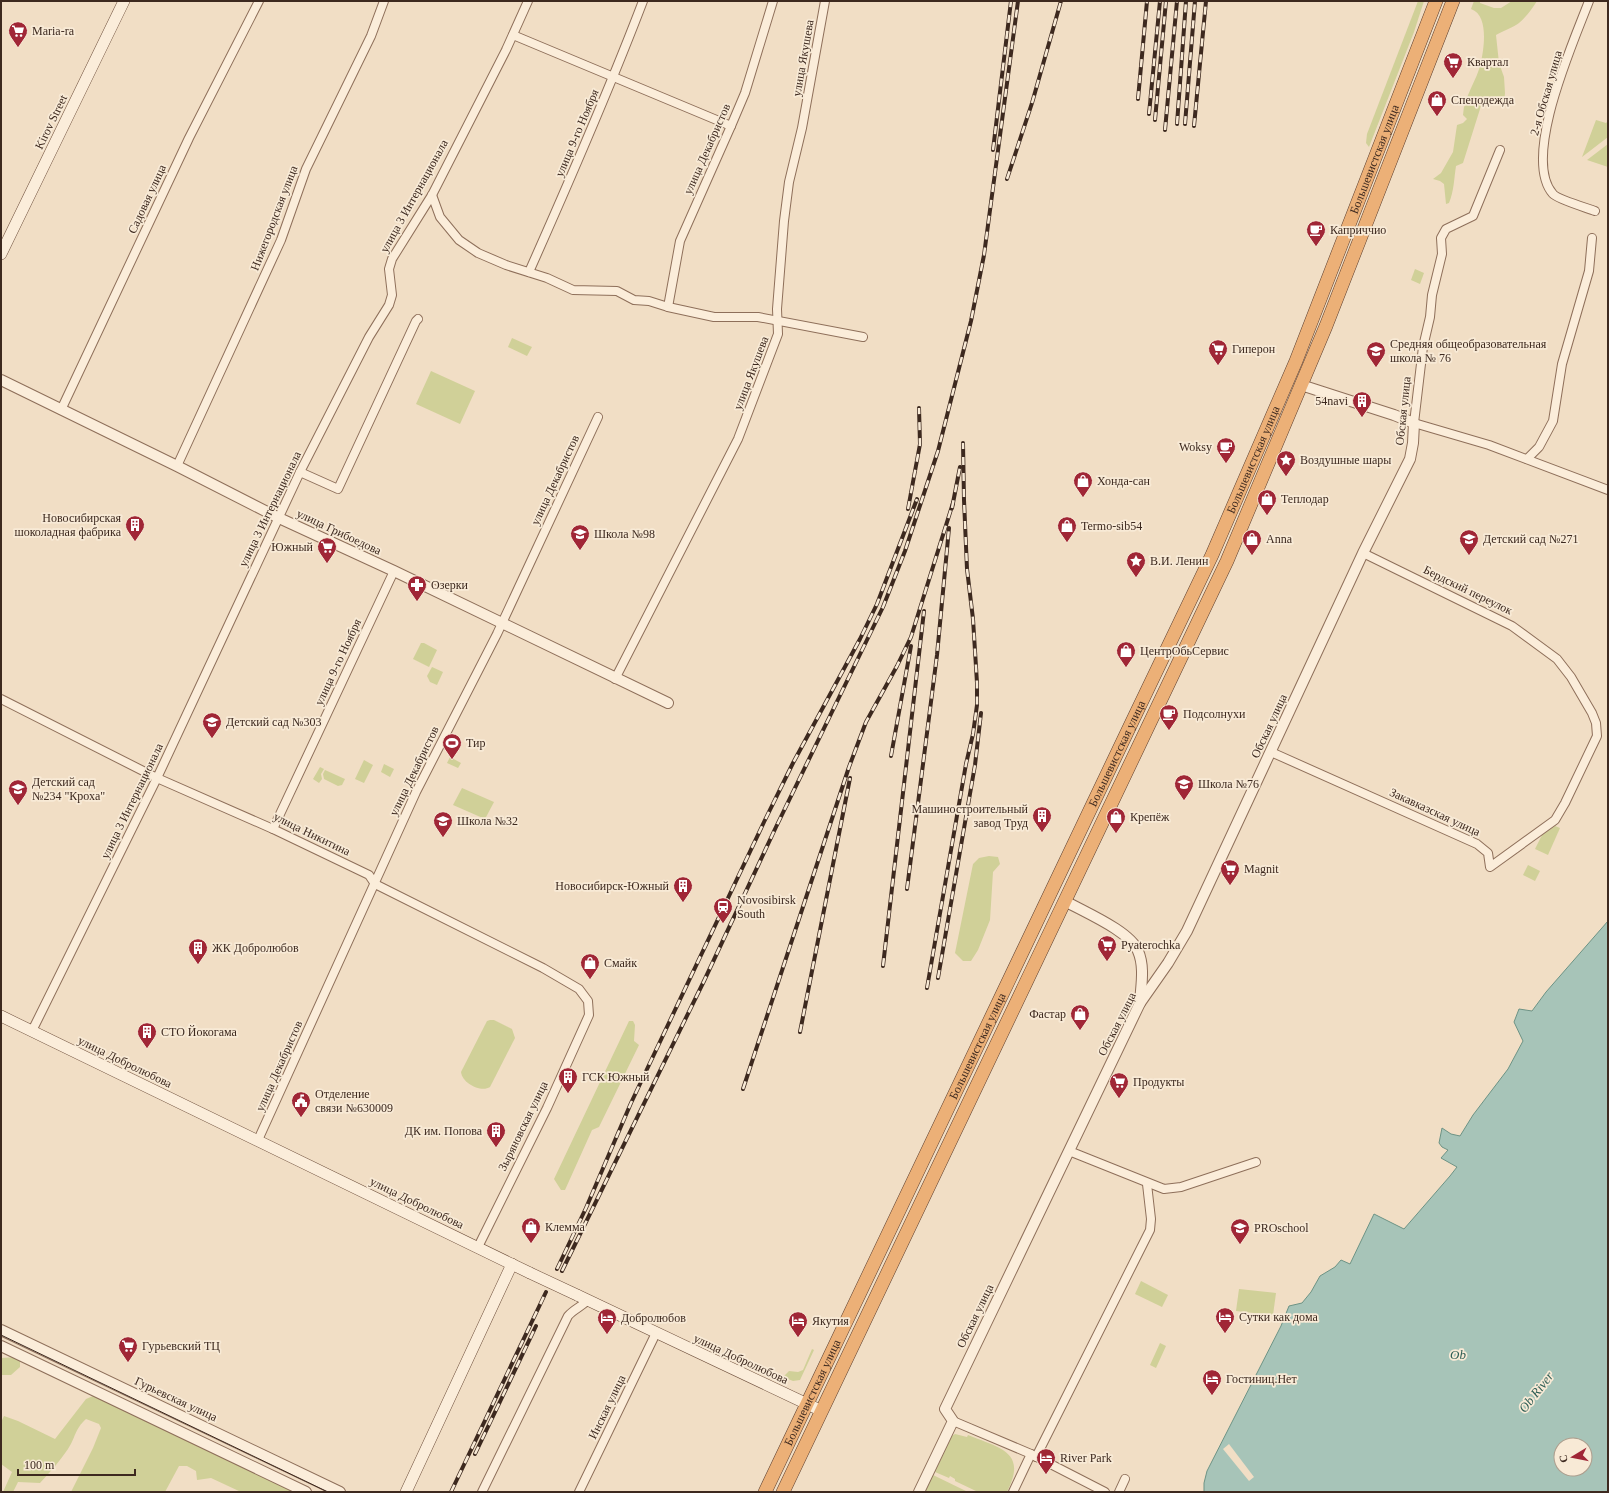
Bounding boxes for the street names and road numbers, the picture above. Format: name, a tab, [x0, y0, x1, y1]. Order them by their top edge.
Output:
street label: улица Якушева	[789, 18, 817, 97]
street label: 2-я Обская улица	[1527, 48, 1565, 137]
street label: улица 9-го Ноября	[552, 87, 602, 179]
street label: Kirov Street	[32, 92, 71, 152]
street label: улица Декабристов	[681, 101, 733, 197]
street label: Большевистская улица	[1347, 102, 1402, 216]
street label: улица 3 Интернационала	[377, 136, 451, 255]
street label: Садовая улица	[125, 162, 169, 236]
street label: Нижегородская улица	[248, 163, 301, 273]
street label: улица Якушева	[731, 334, 772, 412]
street label: Обская улица	[1392, 375, 1414, 446]
street label: Большевистская улица	[1224, 403, 1283, 516]
street label: улица Декабристов	[528, 432, 582, 527]
street label: улица 3 Интернационала	[236, 448, 304, 569]
street label: улица Грибоедова	[295, 506, 384, 558]
street label: Бердский переулок	[1421, 562, 1515, 618]
street label: улица 9-го Ноября	[312, 616, 364, 707]
street label: Обская улица	[1248, 691, 1290, 760]
street label: Большевистская улица	[1086, 698, 1149, 809]
street label: улица Декабристов	[386, 724, 442, 818]
street label: улица 3 Интернационала	[98, 740, 166, 861]
street label: Закавказская улица	[1388, 785, 1483, 839]
street label: улица Никитина	[271, 809, 353, 859]
street label: Обская улица	[1095, 989, 1139, 1058]
street label: Большевистская улица	[946, 990, 1009, 1101]
street label: улица Декабристов	[253, 1018, 305, 1114]
street label: улица Добролюбова	[76, 1033, 175, 1091]
street label: Зыряновская улица	[495, 1078, 551, 1173]
street label: улица Добролюбова	[368, 1174, 467, 1232]
street label: Обская улица	[954, 1281, 997, 1350]
street label: улица Добролюбова	[692, 1331, 791, 1387]
street label: Большевистская улица	[781, 1337, 844, 1448]
street label: Инская улица	[585, 1372, 629, 1441]
street label: Гурьевская улица	[133, 1374, 220, 1425]

